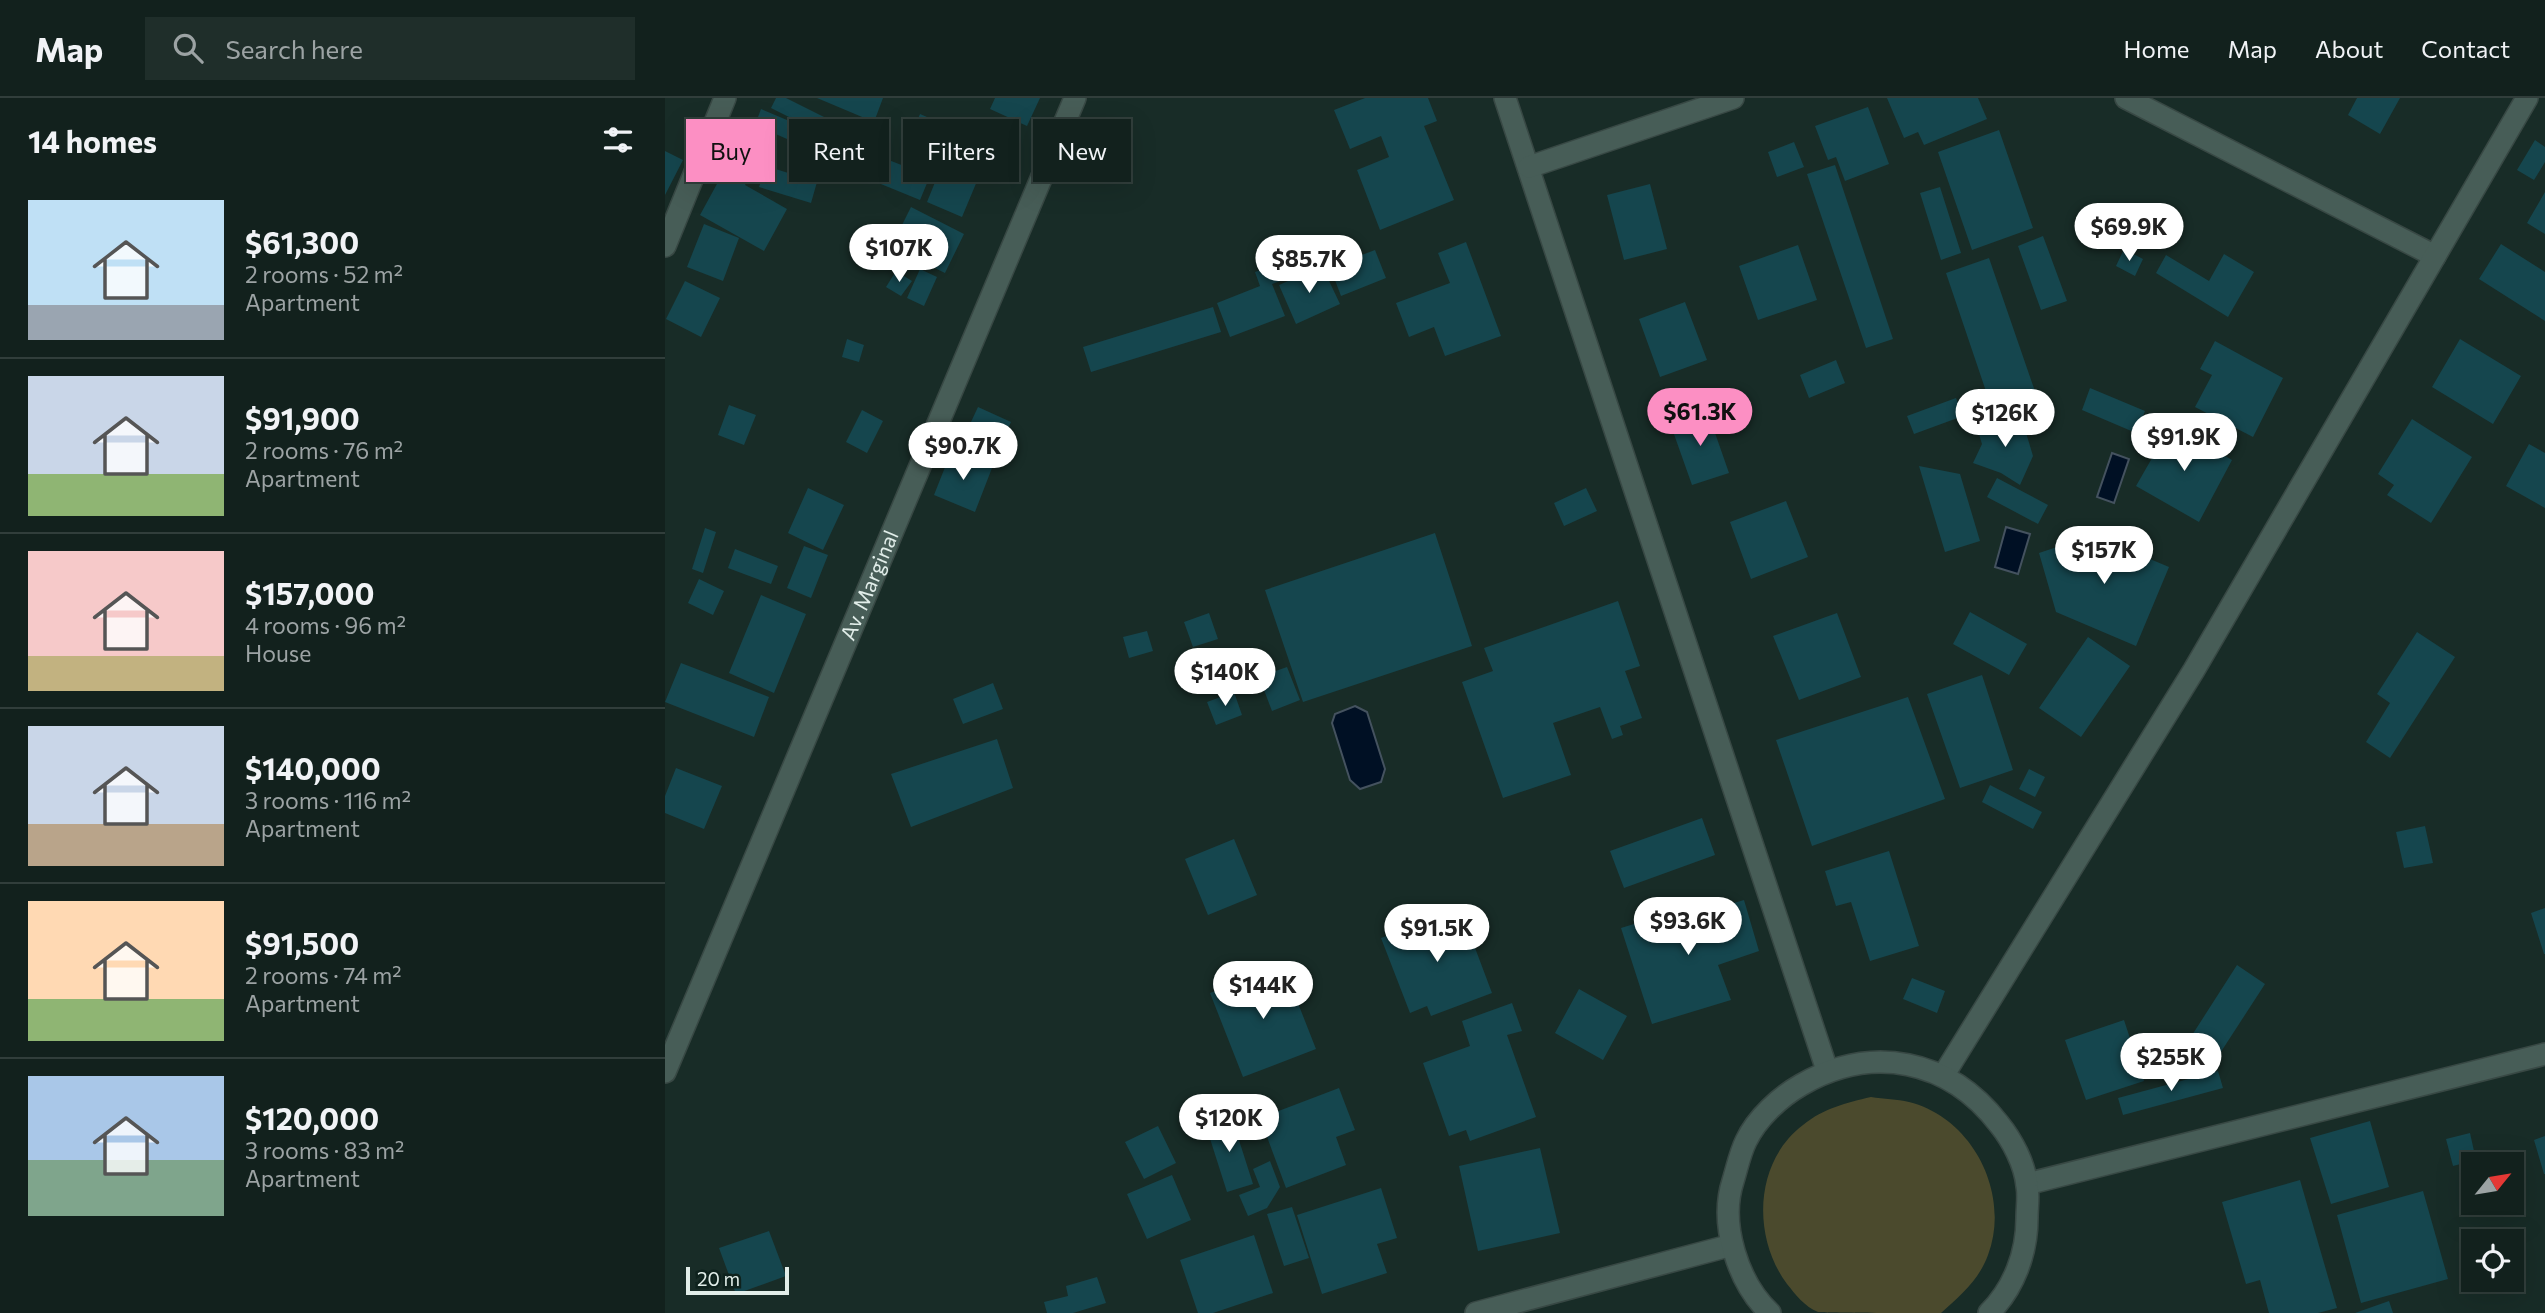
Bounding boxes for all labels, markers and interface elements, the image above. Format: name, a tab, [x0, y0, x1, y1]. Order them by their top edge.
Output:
search box	[145, 17, 635, 80]
text: Map	[35, 28, 103, 69]
icon: search	[169, 29, 207, 67]
text: Search here	[225, 33, 363, 64]
text: Home	[2124, 34, 2190, 63]
text: Map	[2228, 34, 2277, 63]
text: About	[2315, 34, 2383, 63]
text: Contact	[2421, 34, 2510, 63]
chip: Buy	[686, 119, 775, 182]
chip: Rent	[789, 119, 889, 182]
chip: Filters	[903, 119, 1019, 182]
chip: New	[1033, 119, 1131, 182]
icon: filters	[599, 121, 637, 159]
text: 14 homes	[28, 122, 157, 159]
pin: $69.9K	[2072, 204, 2186, 263]
text: $69.9K	[2091, 212, 2167, 240]
text: $61,300	[245, 223, 359, 260]
pin: $107K	[850, 225, 948, 284]
icon: home	[84, 228, 168, 312]
text: $107K	[865, 233, 933, 261]
pin: $85.7K	[1252, 236, 1366, 295]
text: $85.7K	[1271, 244, 1347, 272]
text: 2 rooms · 52 m²	[245, 260, 403, 288]
text: Apartment	[245, 288, 360, 316]
pin: $61.3K	[1643, 388, 1757, 448]
pin: $126K	[1956, 390, 2054, 449]
text: $61.3K	[1663, 397, 1737, 425]
text: $126K	[1972, 398, 2038, 426]
text: $91,900	[245, 399, 360, 436]
icon: home	[84, 404, 168, 488]
pin: $91.9K	[2127, 414, 2241, 473]
pin: $90.7K	[906, 422, 1020, 482]
text: $91.9K	[2147, 422, 2221, 450]
text: $90.7K	[925, 431, 1001, 459]
text: 2 rooms · 76 m²	[245, 436, 403, 464]
text: Apartment	[245, 464, 360, 492]
street label: Av. Marginal	[834, 526, 903, 644]
pin: $157K	[2055, 526, 2153, 586]
text: $157K	[2071, 535, 2137, 563]
text: $157,000	[245, 574, 374, 611]
icon: home	[84, 579, 168, 663]
text: 4 rooms · 96 m²	[245, 611, 406, 639]
text: House	[245, 639, 311, 667]
pin: $140K	[1176, 648, 1274, 708]
text: $140K	[1190, 657, 1260, 685]
text: $140,000	[245, 749, 381, 786]
icon: home	[84, 754, 168, 838]
text: 3 rooms · 116 m²	[245, 786, 411, 814]
text: Apartment	[245, 814, 360, 842]
pin: $93.6K	[1631, 898, 1745, 957]
pin: $91.5K	[1380, 904, 1494, 964]
text: $93.6K	[1650, 906, 1726, 934]
text: $91.5K	[1400, 913, 1474, 941]
text: $91,500	[245, 924, 359, 961]
icon: home	[84, 929, 168, 1013]
text: 2 rooms · 74 m²	[245, 961, 401, 989]
pin: $144K	[1214, 962, 1312, 1021]
text: $144K	[1229, 970, 1297, 998]
text: Apartment	[245, 989, 360, 1017]
pin: $255K	[2122, 1034, 2220, 1093]
text: $255K	[2136, 1042, 2206, 1070]
pin: $120K	[1180, 1094, 1278, 1154]
text: $120,000	[245, 1099, 379, 1136]
text: $120K	[1195, 1103, 1263, 1131]
icon: home	[84, 1104, 168, 1188]
text: 3 rooms · 83 m²	[245, 1136, 404, 1164]
north arrow	[2461, 1152, 2523, 1214]
map controls	[2461, 1152, 2524, 1292]
text: Apartment	[245, 1164, 360, 1192]
button: locate	[2461, 1229, 2524, 1292]
scale bar	[686, 1264, 789, 1296]
text: 20 m	[697, 1267, 740, 1290]

